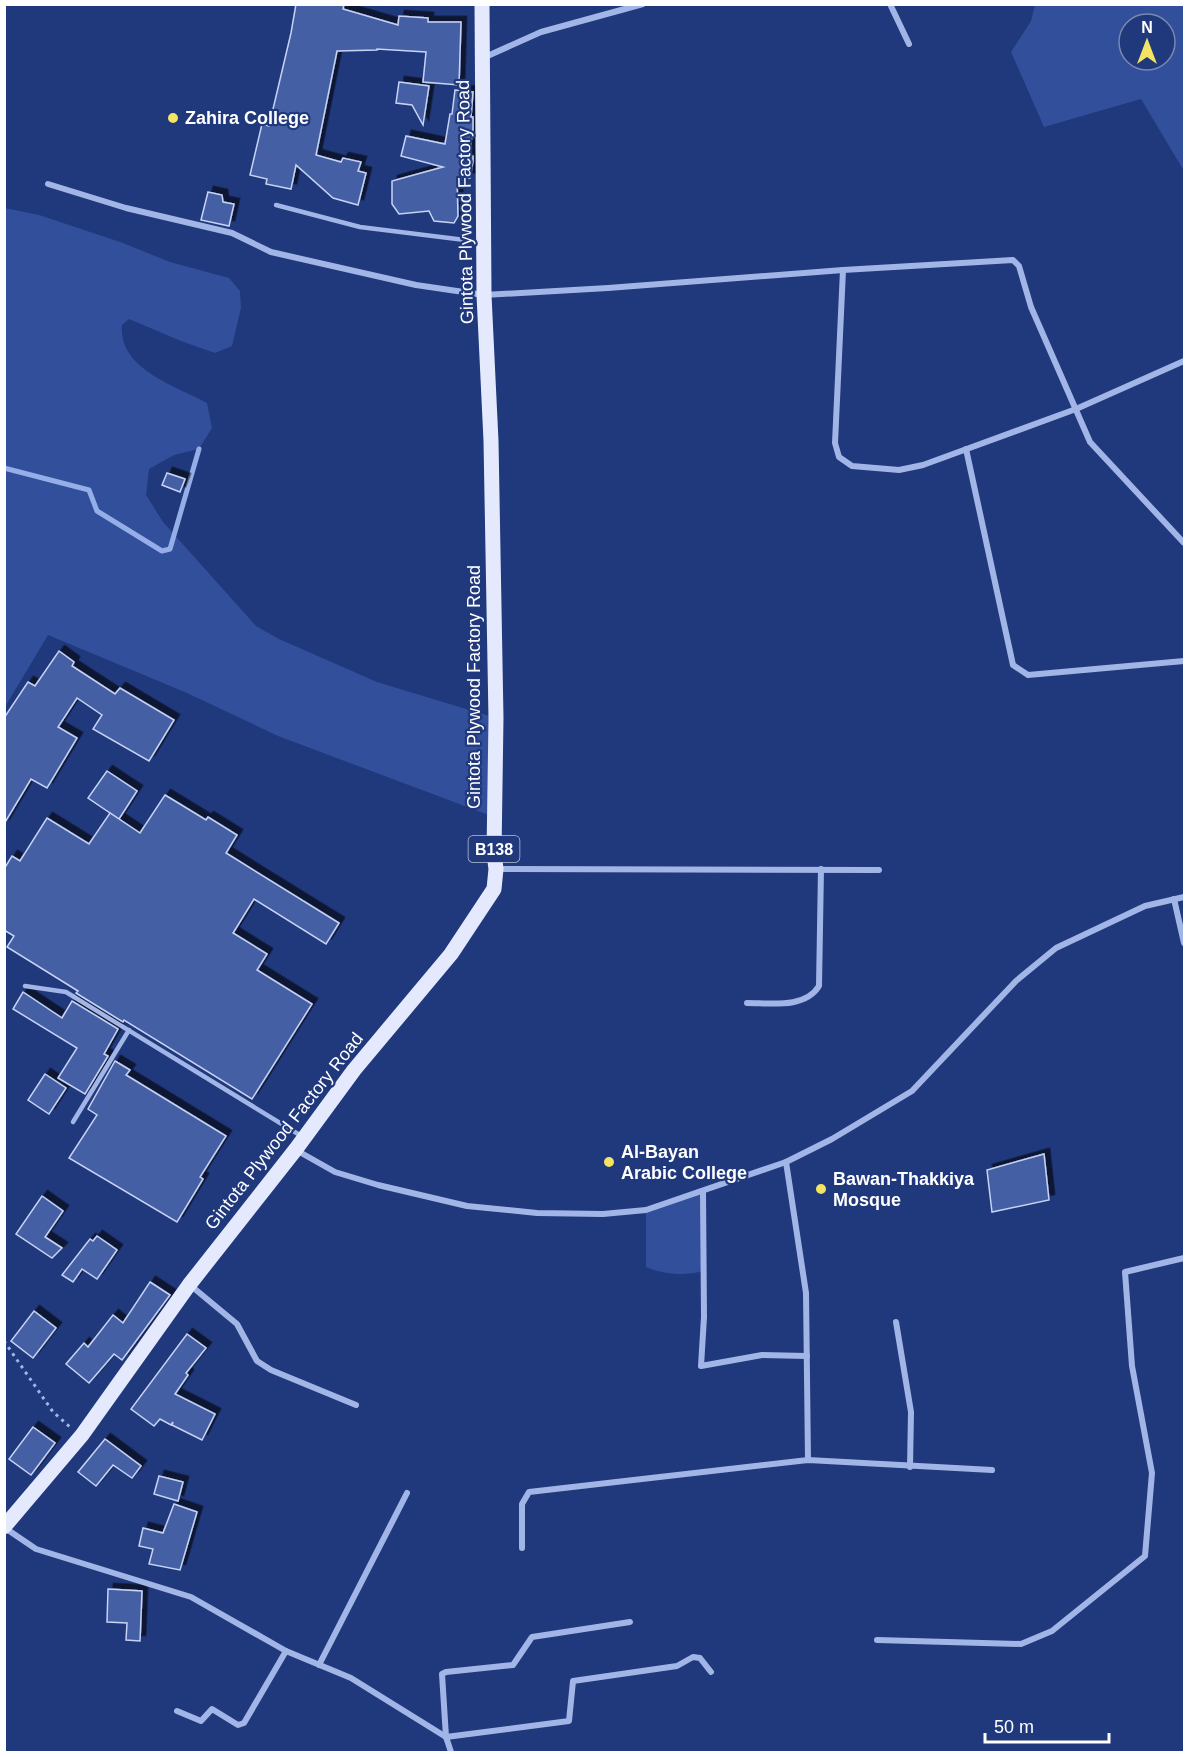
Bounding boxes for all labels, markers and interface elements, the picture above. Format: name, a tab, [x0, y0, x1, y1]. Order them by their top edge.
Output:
north arrow	[1117, 12, 1177, 72]
text: N	[1141, 19, 1153, 36]
street label: Gintota Plywood Factory Road	[453, 80, 477, 324]
place label: Zahira College	[185, 108, 309, 128]
marker: Zahira College	[166, 111, 180, 125]
street label: Gintota Plywood Factory Road	[464, 565, 484, 809]
road number: B138	[468, 836, 520, 862]
street label: Gintota Plywood Factory Road	[201, 1029, 367, 1233]
place label: Al-Bayan Arabic College	[621, 1142, 747, 1183]
marker: Al-Bayan Arabic College	[602, 1155, 616, 1169]
place label: Bawan-Thakkiya Mosque	[833, 1169, 975, 1210]
marker: Bawan-Thakkiya Mosque	[814, 1182, 828, 1196]
scale bar	[985, 1706, 1110, 1744]
text: 50 m	[994, 1717, 1034, 1737]

